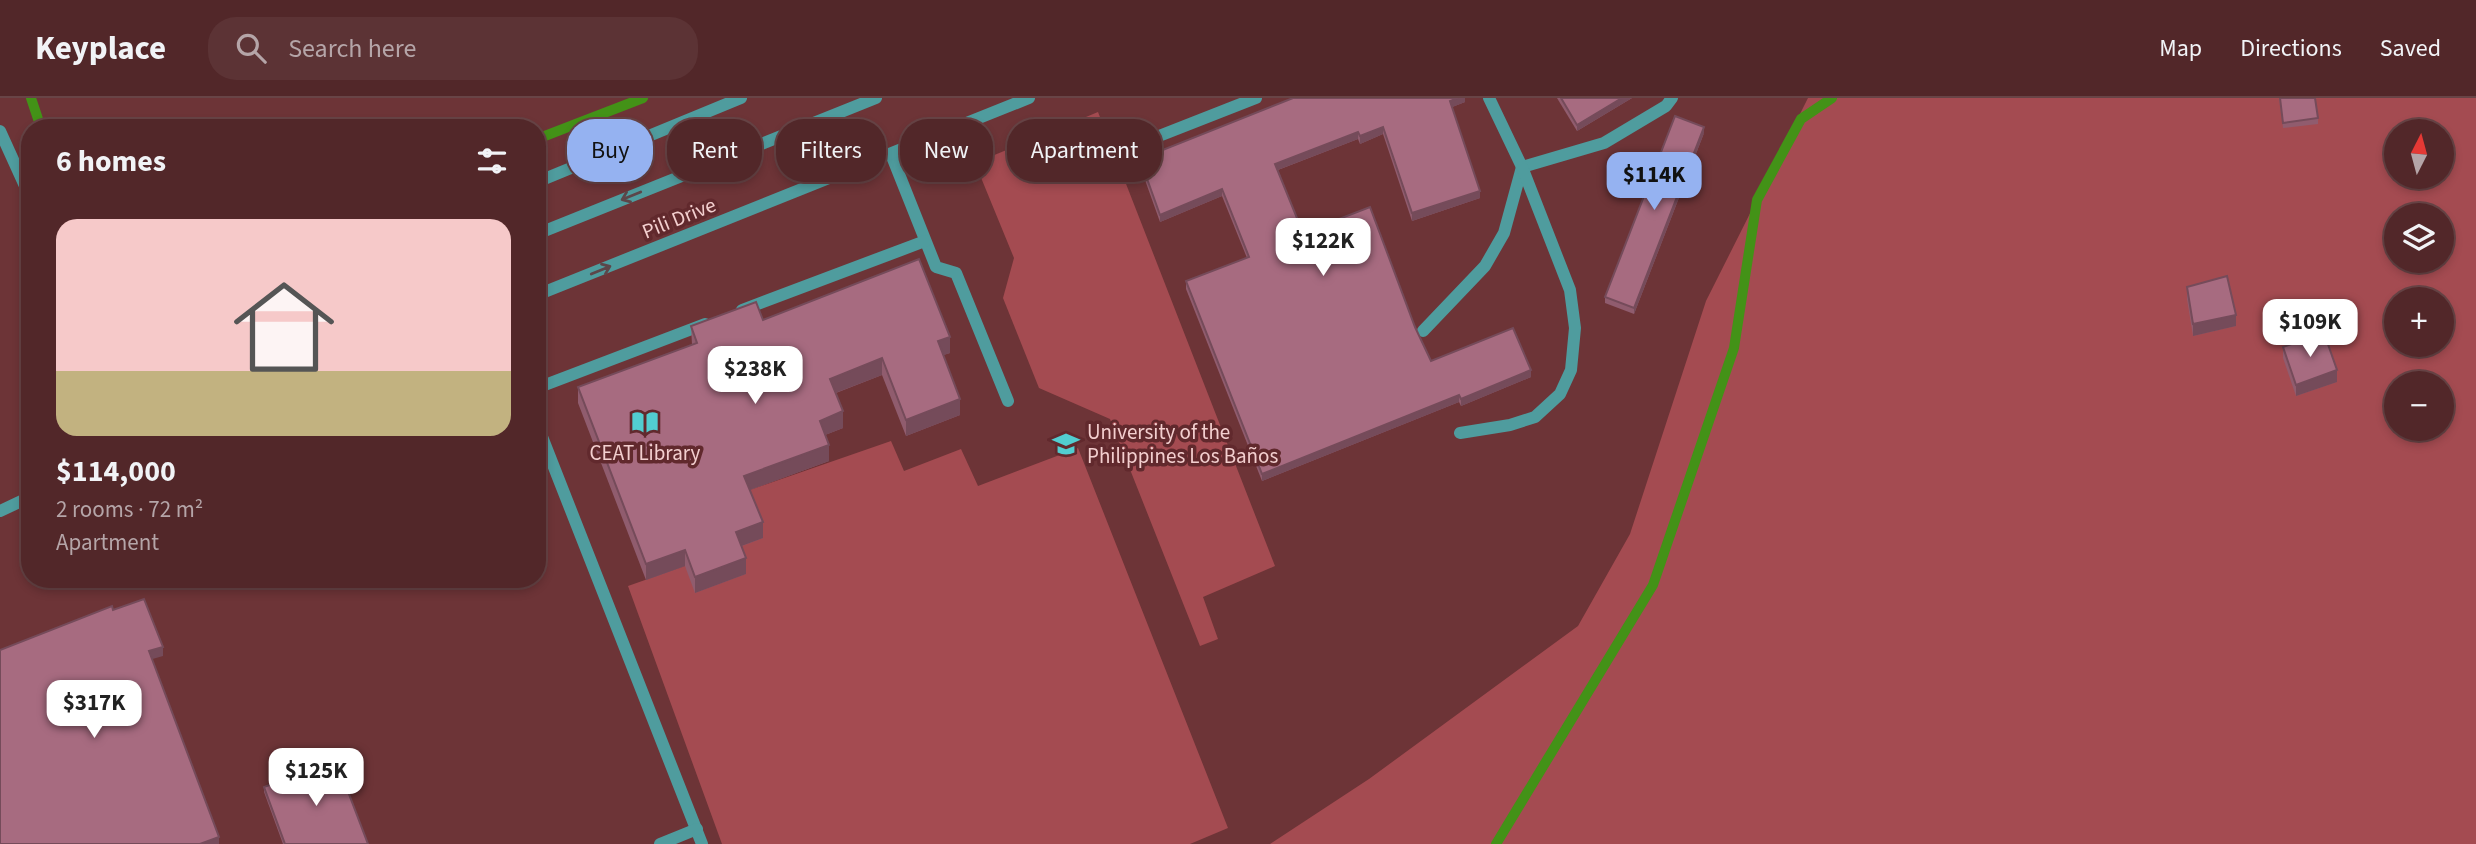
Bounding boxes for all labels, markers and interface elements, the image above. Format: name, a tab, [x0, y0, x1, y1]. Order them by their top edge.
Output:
search box	[208, 17, 698, 80]
text: Keyplace	[35, 25, 166, 72]
icon: search	[232, 29, 270, 67]
text: Search here	[288, 30, 416, 67]
text: Map	[2159, 31, 2202, 66]
text: Directions	[2240, 31, 2342, 66]
text: Saved	[2380, 31, 2441, 66]
chip: Buy	[567, 119, 653, 182]
chip: Rent	[667, 119, 762, 182]
chip: Filters	[776, 119, 886, 182]
chip: New	[900, 119, 993, 182]
chip: Apartment	[1007, 119, 1162, 182]
north arrow	[2384, 119, 2454, 189]
map controls	[2384, 119, 2454, 441]
text: 6 homes	[56, 140, 166, 183]
icon: filters	[473, 142, 511, 180]
pin: $114K	[1605, 152, 1703, 212]
text: $114K	[1623, 158, 1685, 191]
street label: Pili Drive	[638, 190, 720, 246]
one-way arrow	[621, 191, 643, 204]
button: layers	[2384, 203, 2454, 273]
pin: $122K	[1274, 218, 1372, 278]
text: $122K	[1292, 224, 1354, 257]
one-way arrow	[589, 263, 611, 276]
icon: home	[221, 264, 347, 390]
button: +	[2384, 287, 2454, 357]
pin: $109K	[2261, 300, 2359, 359]
text: $109K	[2279, 305, 2341, 338]
pin: $238K	[706, 346, 804, 406]
text: $238K	[724, 352, 786, 385]
button: −	[2384, 371, 2454, 441]
library icon: CEAT Library	[630, 407, 660, 437]
place label: University of the Philippines Los Baños	[1087, 417, 1278, 471]
school or university icon: University of the Philippines Los Baños	[1051, 429, 1081, 459]
place label: CEAT Library	[590, 438, 701, 468]
text: $114,000	[56, 450, 176, 493]
text: 2 rooms · 72 m²	[56, 493, 203, 526]
text: Apartment	[56, 526, 159, 559]
pin: $317K	[45, 680, 143, 740]
text: $317K	[63, 686, 125, 719]
pin: $125K	[267, 748, 365, 808]
text: $125K	[285, 754, 347, 787]

